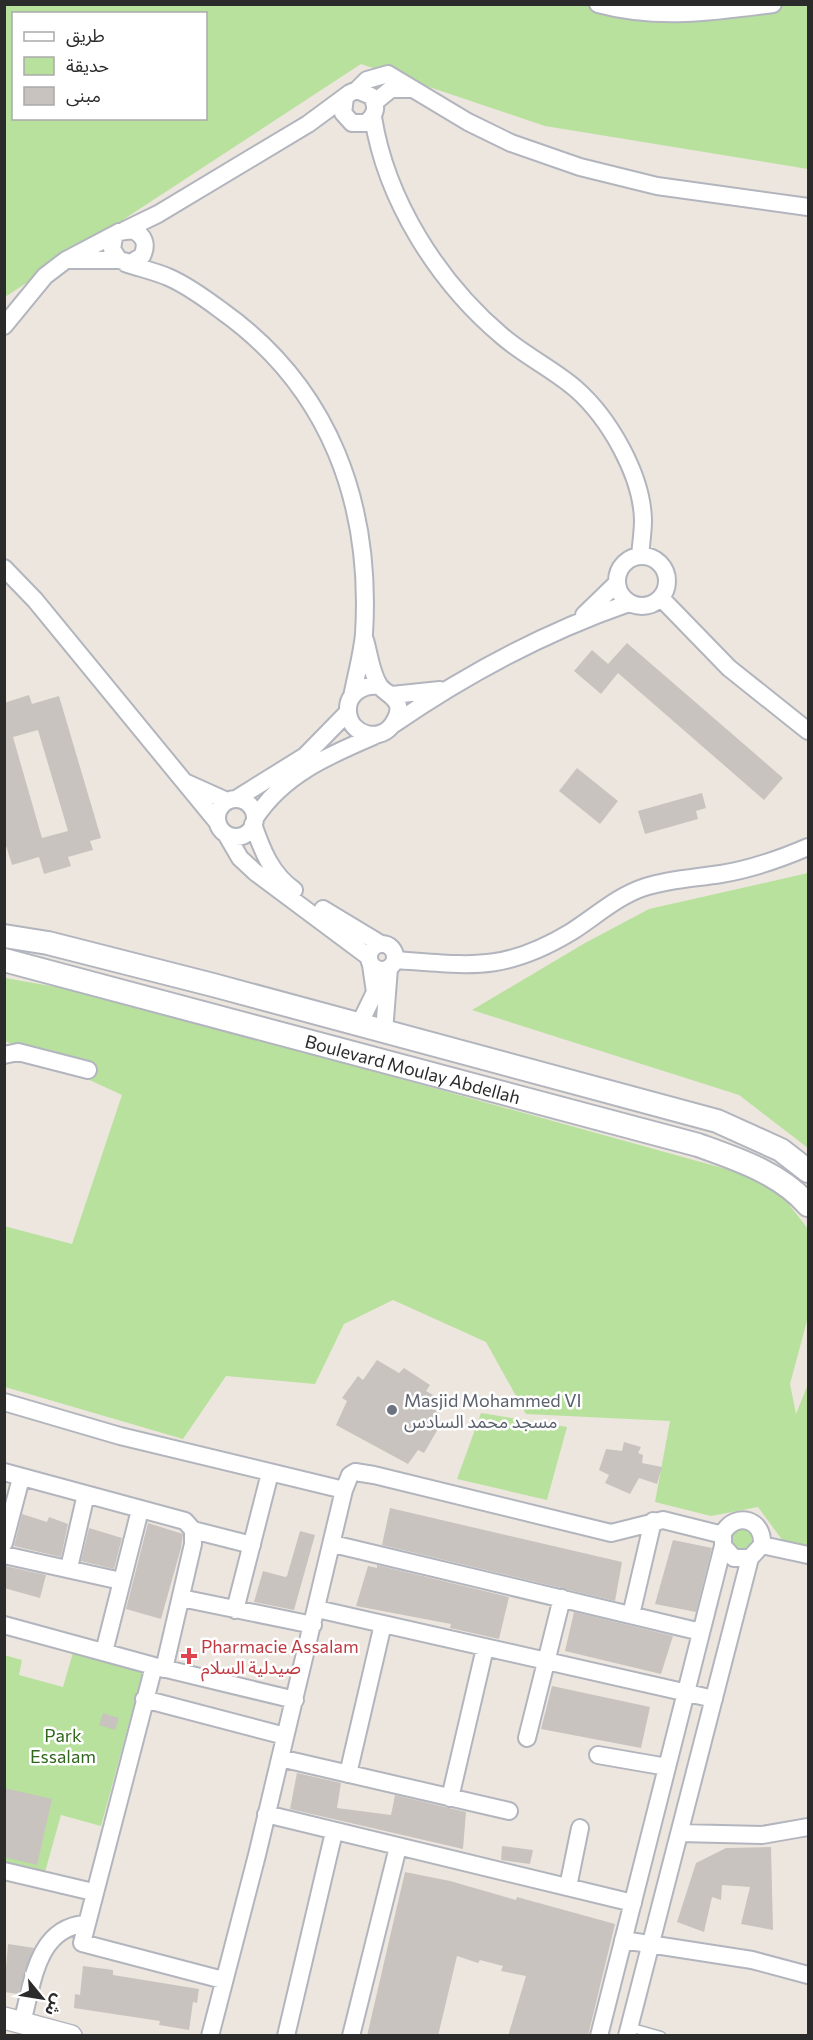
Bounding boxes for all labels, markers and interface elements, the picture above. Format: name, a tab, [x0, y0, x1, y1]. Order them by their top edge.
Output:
legend	[12, 12, 207, 120]
text: طريق	[66, 24, 105, 47]
text: حديقة	[66, 54, 109, 76]
text: مبنى	[66, 84, 101, 107]
street label: Boulevard Moulay Abdellah	[303, 1030, 523, 1108]
place label: Masjid Mohammed VI مسجد محمد السادس	[404, 1389, 582, 1433]
marker: Masjid Mohammed VI مسجد محمد السادس	[385, 1403, 399, 1417]
place label: Pharmacie Assalam صيدلية السلام	[201, 1635, 359, 1682]
marker: Pharmacie Assalam صيدلية السلام	[182, 1649, 196, 1663]
park label: Park Essalam	[30, 1724, 96, 1767]
north arrow	[12, 1968, 72, 2028]
text: ش	[41, 1991, 69, 2020]

